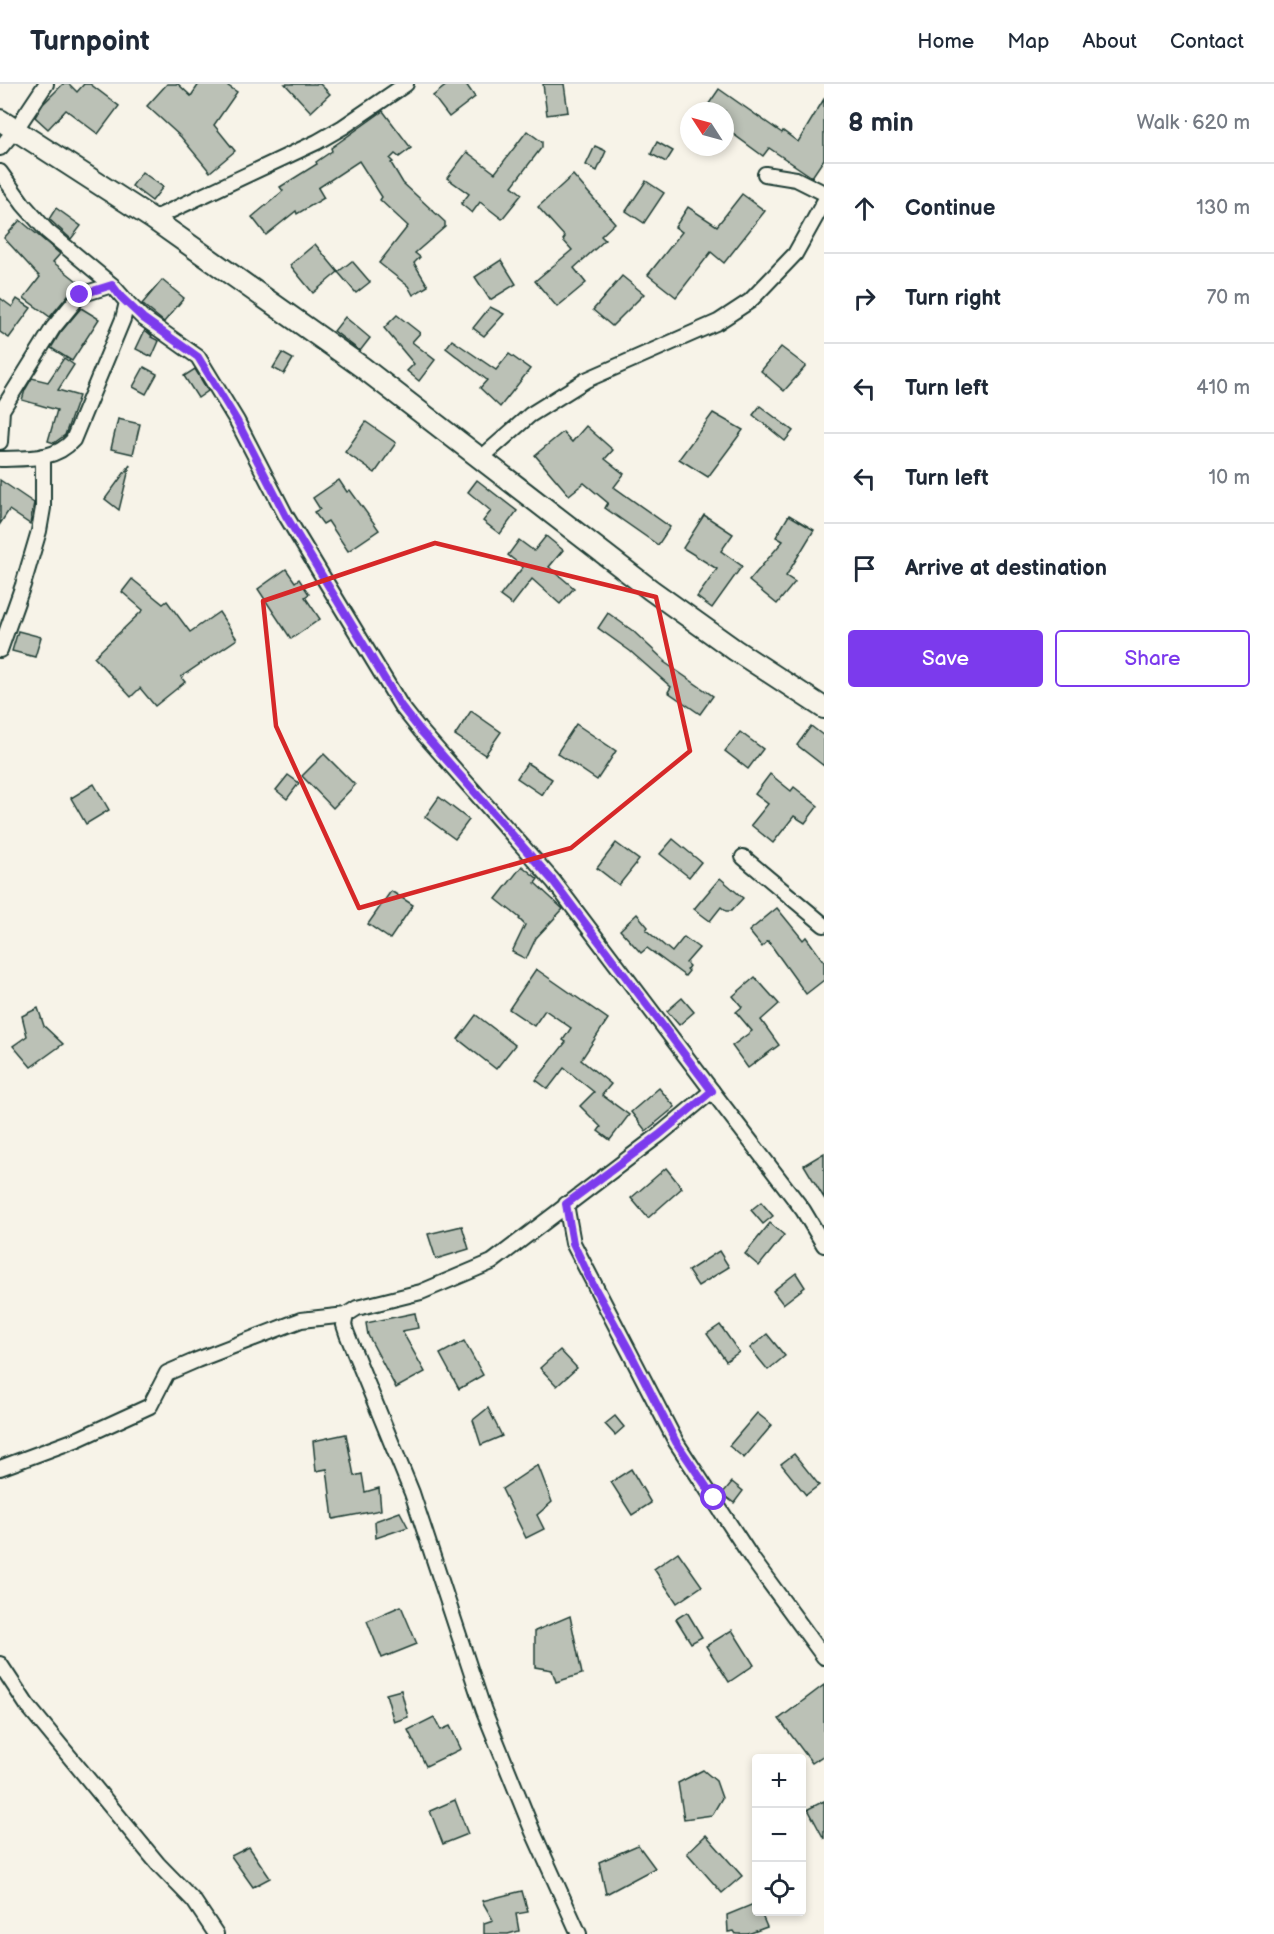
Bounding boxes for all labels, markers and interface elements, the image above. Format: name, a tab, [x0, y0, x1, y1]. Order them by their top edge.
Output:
text: Turnpoint	[30, 25, 150, 58]
text: Home	[917, 29, 974, 54]
text: Map	[1007, 29, 1049, 54]
text: About	[1082, 29, 1137, 54]
text: Contact	[1170, 29, 1244, 54]
north arrow	[680, 102, 734, 156]
text: 8 min	[848, 108, 914, 139]
text: Walk · 620 m	[1137, 111, 1250, 135]
icon: ahead	[848, 192, 881, 225]
text: Continue	[905, 195, 995, 222]
text: 130 m	[1196, 196, 1250, 220]
route end	[66, 281, 92, 307]
icon: right	[848, 282, 881, 315]
text: Turn right	[905, 285, 1001, 312]
text: 70 m	[1206, 286, 1250, 310]
icon: left	[848, 372, 881, 405]
text: Turn left	[905, 375, 989, 402]
text: 410 m	[1196, 376, 1250, 400]
icon: left	[848, 462, 881, 495]
text: Turn left	[905, 465, 989, 492]
text: 10 m	[1209, 466, 1250, 490]
icon: arrive	[848, 552, 881, 585]
text: Arrive at destination	[905, 555, 1107, 582]
button: Save	[848, 630, 1043, 687]
button: Share	[1055, 630, 1250, 687]
route start	[700, 1484, 726, 1510]
map controls	[752, 1754, 806, 1916]
button: +	[752, 1754, 806, 1808]
button: −	[752, 1808, 806, 1862]
button: locate	[752, 1862, 806, 1916]

